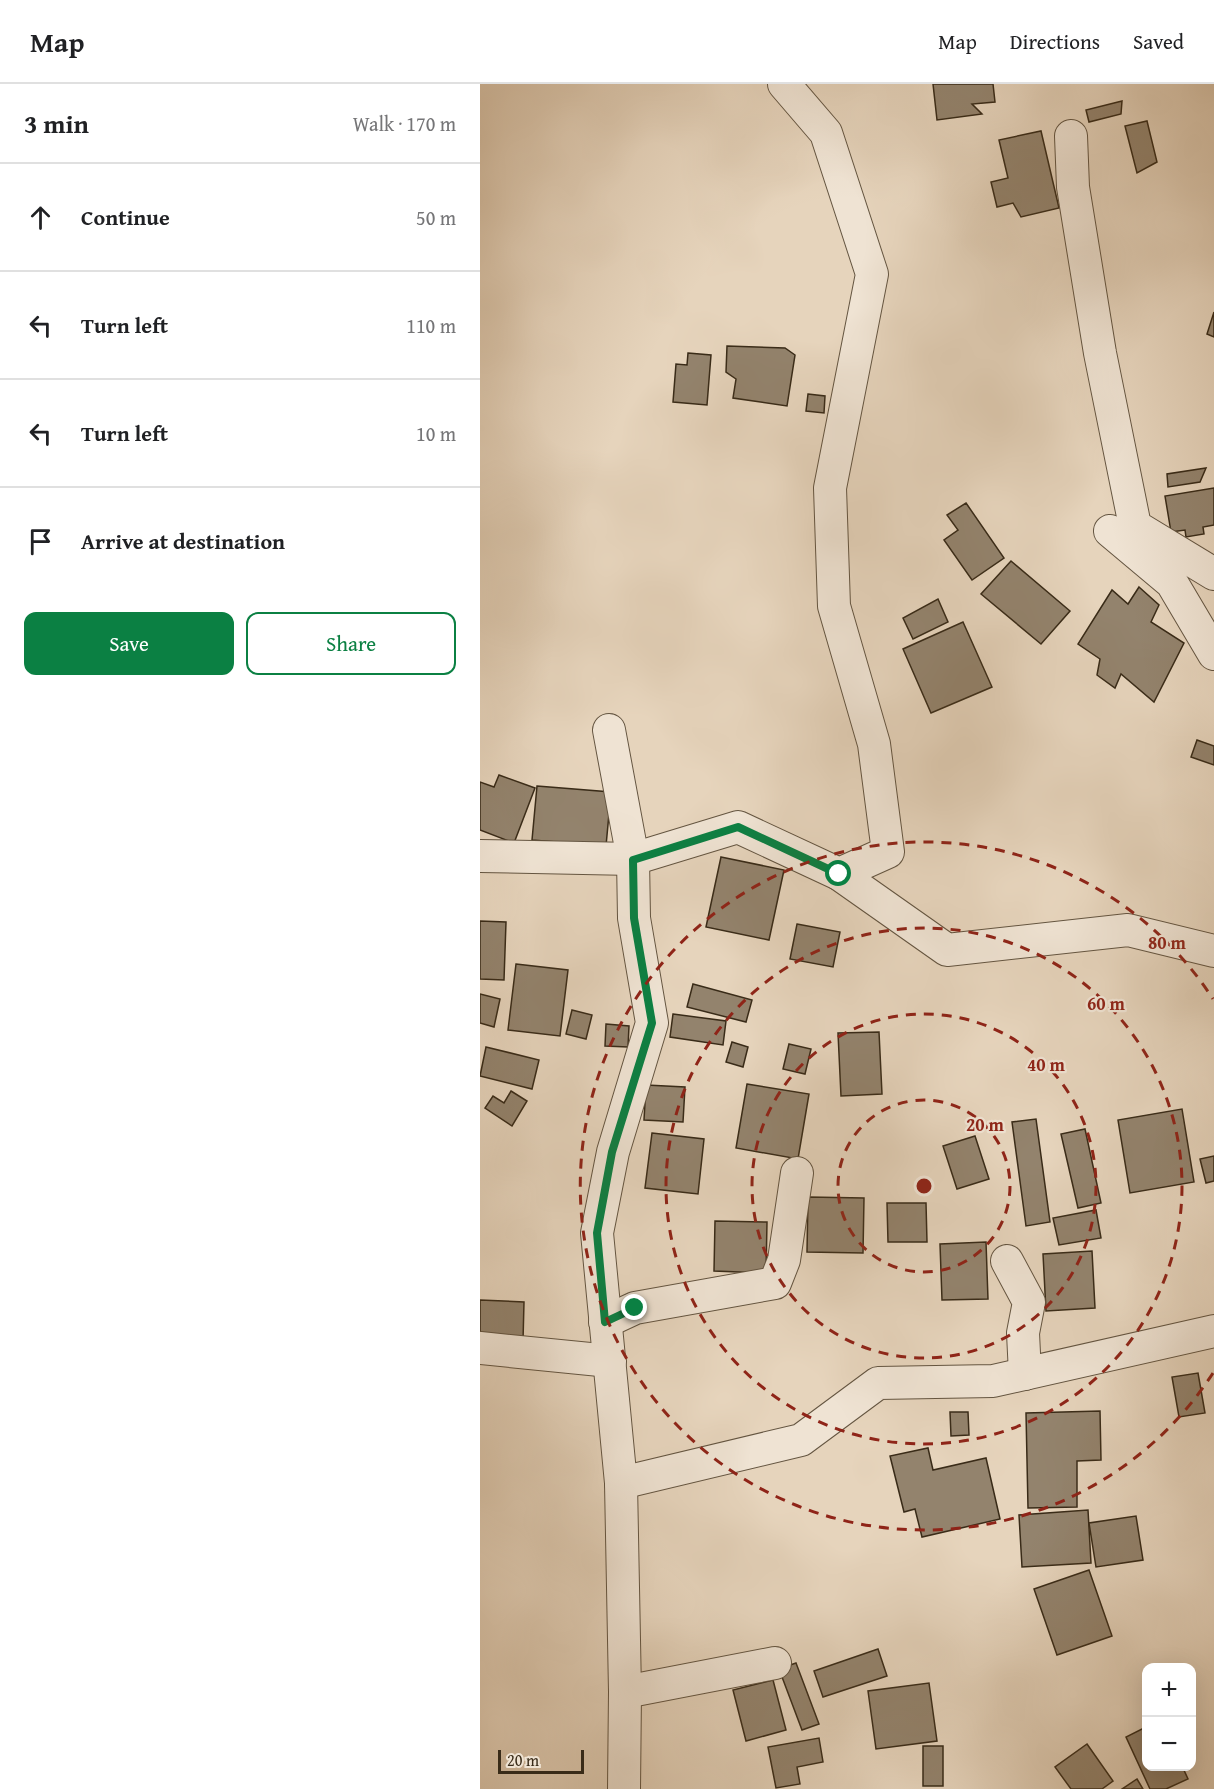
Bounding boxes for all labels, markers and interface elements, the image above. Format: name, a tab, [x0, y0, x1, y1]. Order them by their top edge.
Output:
text: Map	[30, 21, 84, 62]
text: Map	[938, 26, 977, 57]
text: Directions	[1010, 26, 1100, 57]
text: Saved	[1133, 26, 1184, 57]
text: 3 min	[24, 104, 89, 143]
text: Walk · 170 m	[353, 109, 456, 138]
icon: ahead	[24, 201, 57, 234]
text: Continue	[81, 201, 170, 233]
text: 50 m	[416, 203, 456, 232]
icon: left	[24, 309, 57, 342]
text: Turn left	[81, 309, 168, 341]
text: 110 m	[406, 311, 456, 340]
icon: left	[24, 417, 57, 450]
text: Turn left	[81, 417, 168, 449]
text: 10 m	[416, 419, 456, 448]
icon: arrive	[24, 525, 57, 558]
text: Arrive at destination	[81, 525, 285, 557]
button: Save	[24, 612, 234, 675]
button: Share	[246, 612, 456, 675]
route start	[825, 860, 851, 886]
text: 80 m	[1148, 929, 1187, 956]
text: 60 m	[1087, 990, 1126, 1017]
text: 40 m	[1027, 1051, 1066, 1078]
text: 20 m	[966, 1111, 1005, 1138]
centre of rings	[914, 1176, 934, 1196]
route end	[621, 1294, 647, 1320]
map controls	[1142, 1663, 1196, 1771]
button: +	[1142, 1663, 1196, 1717]
button: −	[1142, 1717, 1196, 1771]
scale bar	[498, 1747, 584, 1774]
text: 20 m	[507, 1748, 539, 1772]

